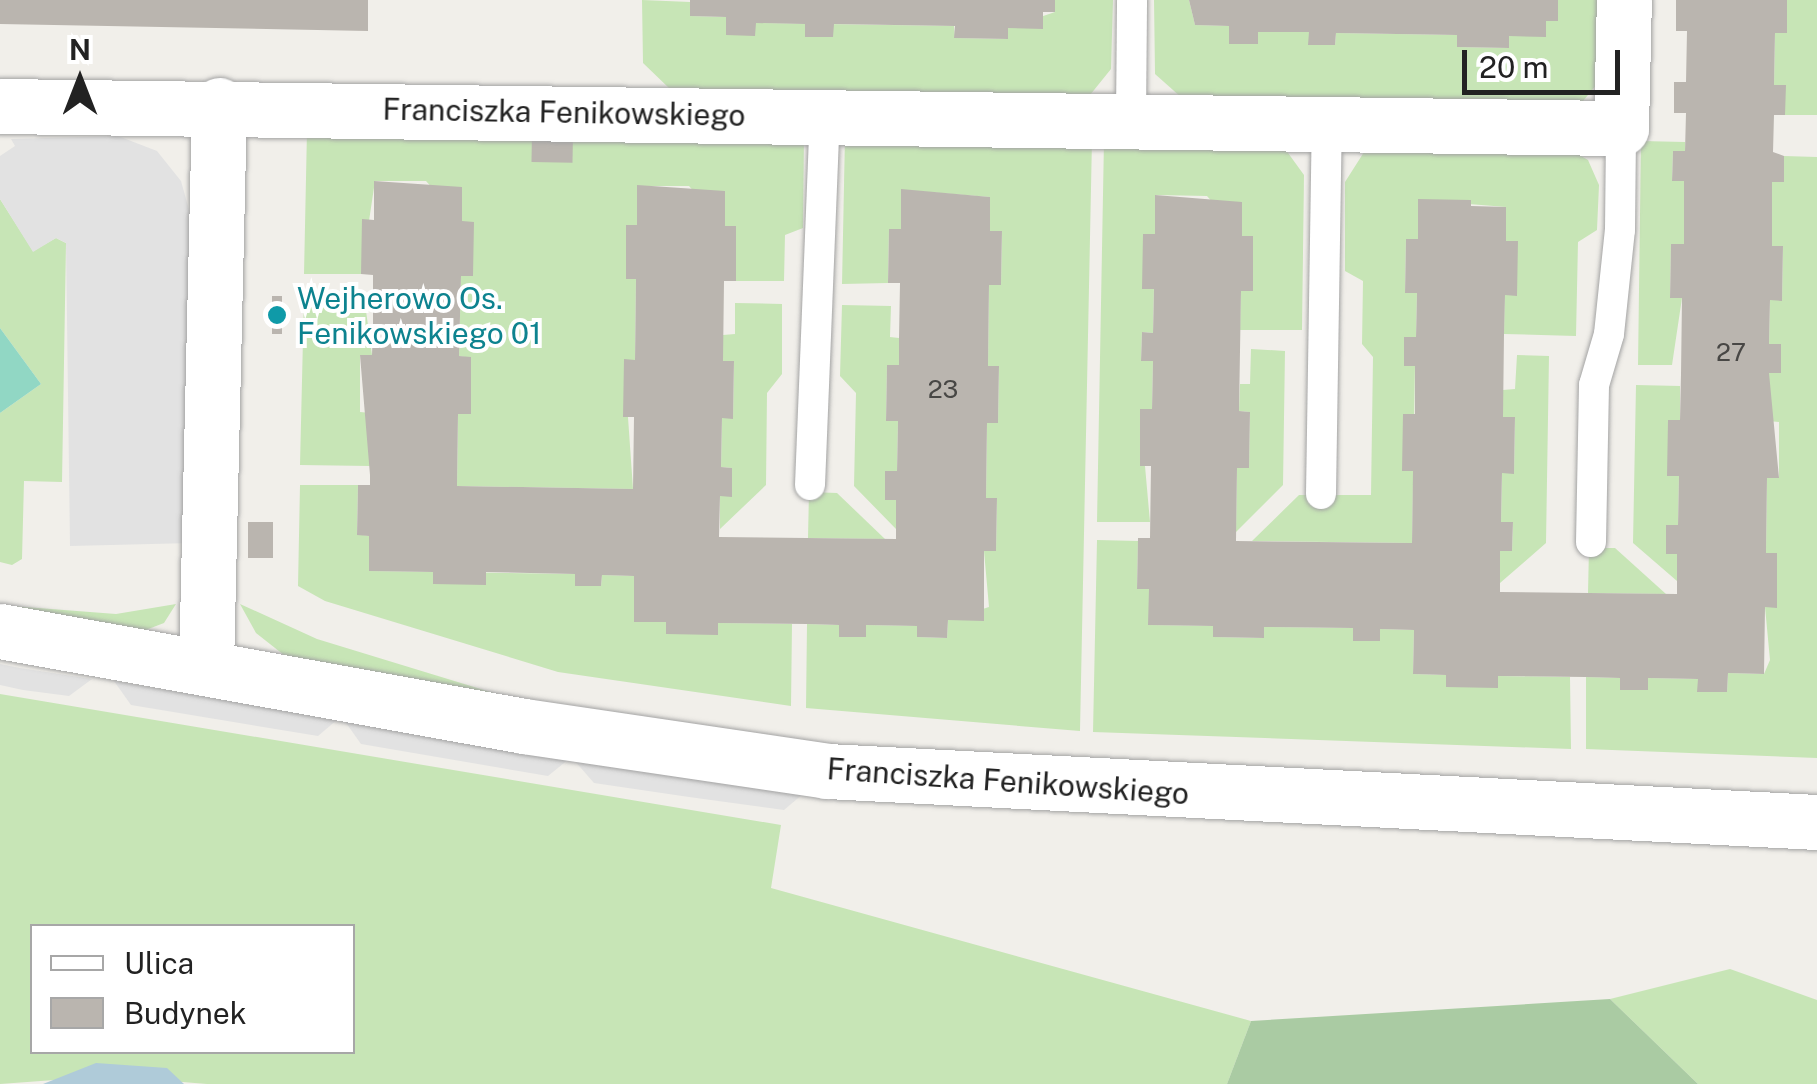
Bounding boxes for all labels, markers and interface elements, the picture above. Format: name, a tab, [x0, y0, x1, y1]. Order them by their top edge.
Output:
north arrow	[30, 30, 130, 130]
scale bar	[1467, 30, 1624, 92]
text: N	[69, 33, 91, 66]
text: 20 m	[1479, 49, 1548, 85]
street label: Franciszka Fenikowskiego	[382, 91, 746, 133]
place label: Wejherowo Os. Fenikowskiego 01	[297, 280, 542, 350]
marker: Wejherowo Os. Fenikowskiego 01	[266, 304, 288, 326]
house number: 27	[1716, 337, 1746, 367]
house number: 23	[928, 374, 958, 404]
street label: Franciszka Fenikowskiego	[826, 750, 1190, 812]
legend	[30, 924, 355, 1054]
text: Ulica	[124, 945, 194, 981]
text: Budynek	[124, 995, 247, 1031]

